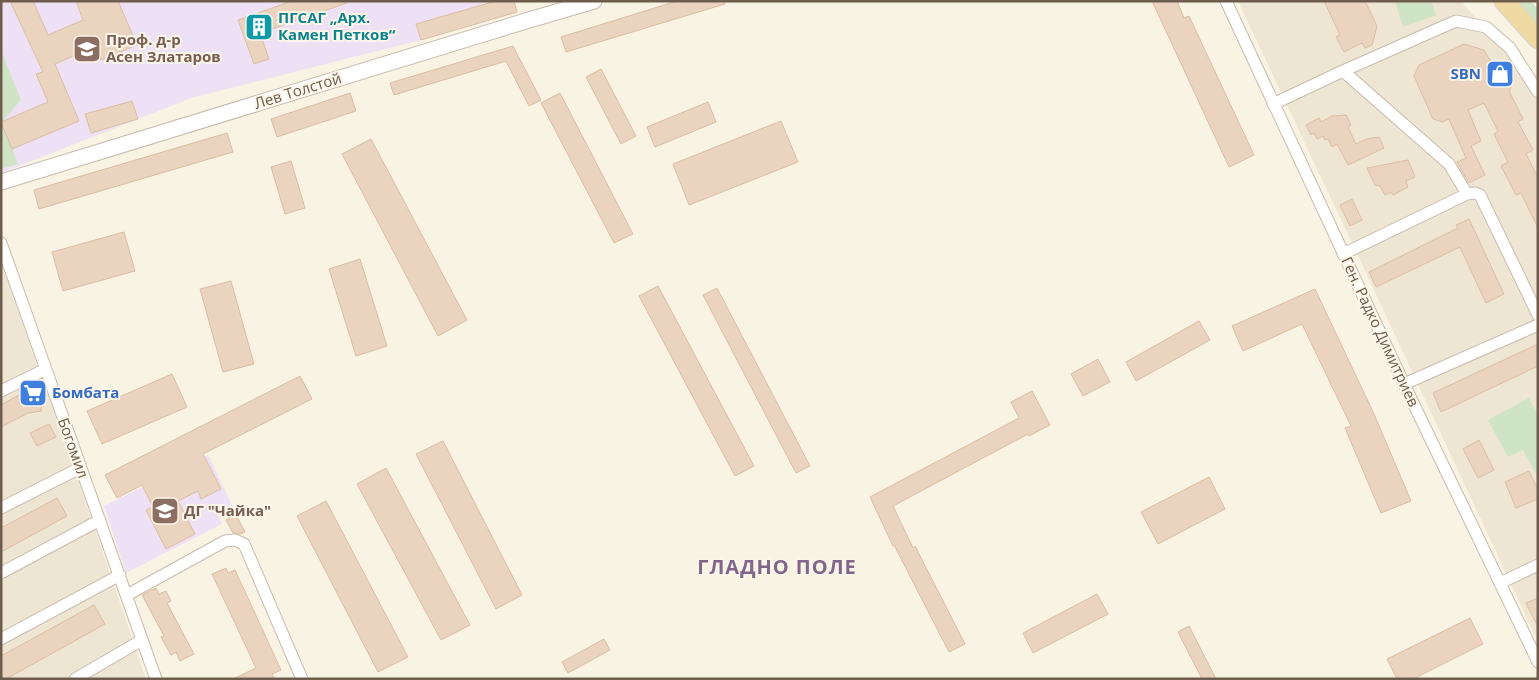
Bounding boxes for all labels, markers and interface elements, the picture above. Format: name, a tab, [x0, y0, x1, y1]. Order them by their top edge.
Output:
place label: ПГСАГ „Арх. Камен Петков“	[278, 7, 396, 44]
building icon: ПГСАГ „Арх. Камен Петков“	[244, 12, 274, 42]
place label: Проф. д-р Асен Златаров	[106, 29, 221, 66]
school or university icon: Проф. д-р Асен Златаров	[72, 34, 102, 64]
shop icon: SBN	[1485, 59, 1515, 89]
place label: SBN	[1450, 63, 1481, 83]
street label: Лев Толстой	[252, 67, 344, 113]
street label: Ген. Радко Димитриев	[1337, 253, 1424, 410]
supermarket icon: Бомбата	[18, 378, 48, 408]
place label: Бомбата	[52, 382, 119, 402]
street label: Богомил	[54, 415, 94, 481]
school or university icon: ДГ "Чайка"	[150, 496, 180, 526]
place label: ДГ "Чайка"	[184, 500, 271, 520]
district label: ГЛАДНО ПОЛЕ	[697, 553, 857, 580]

